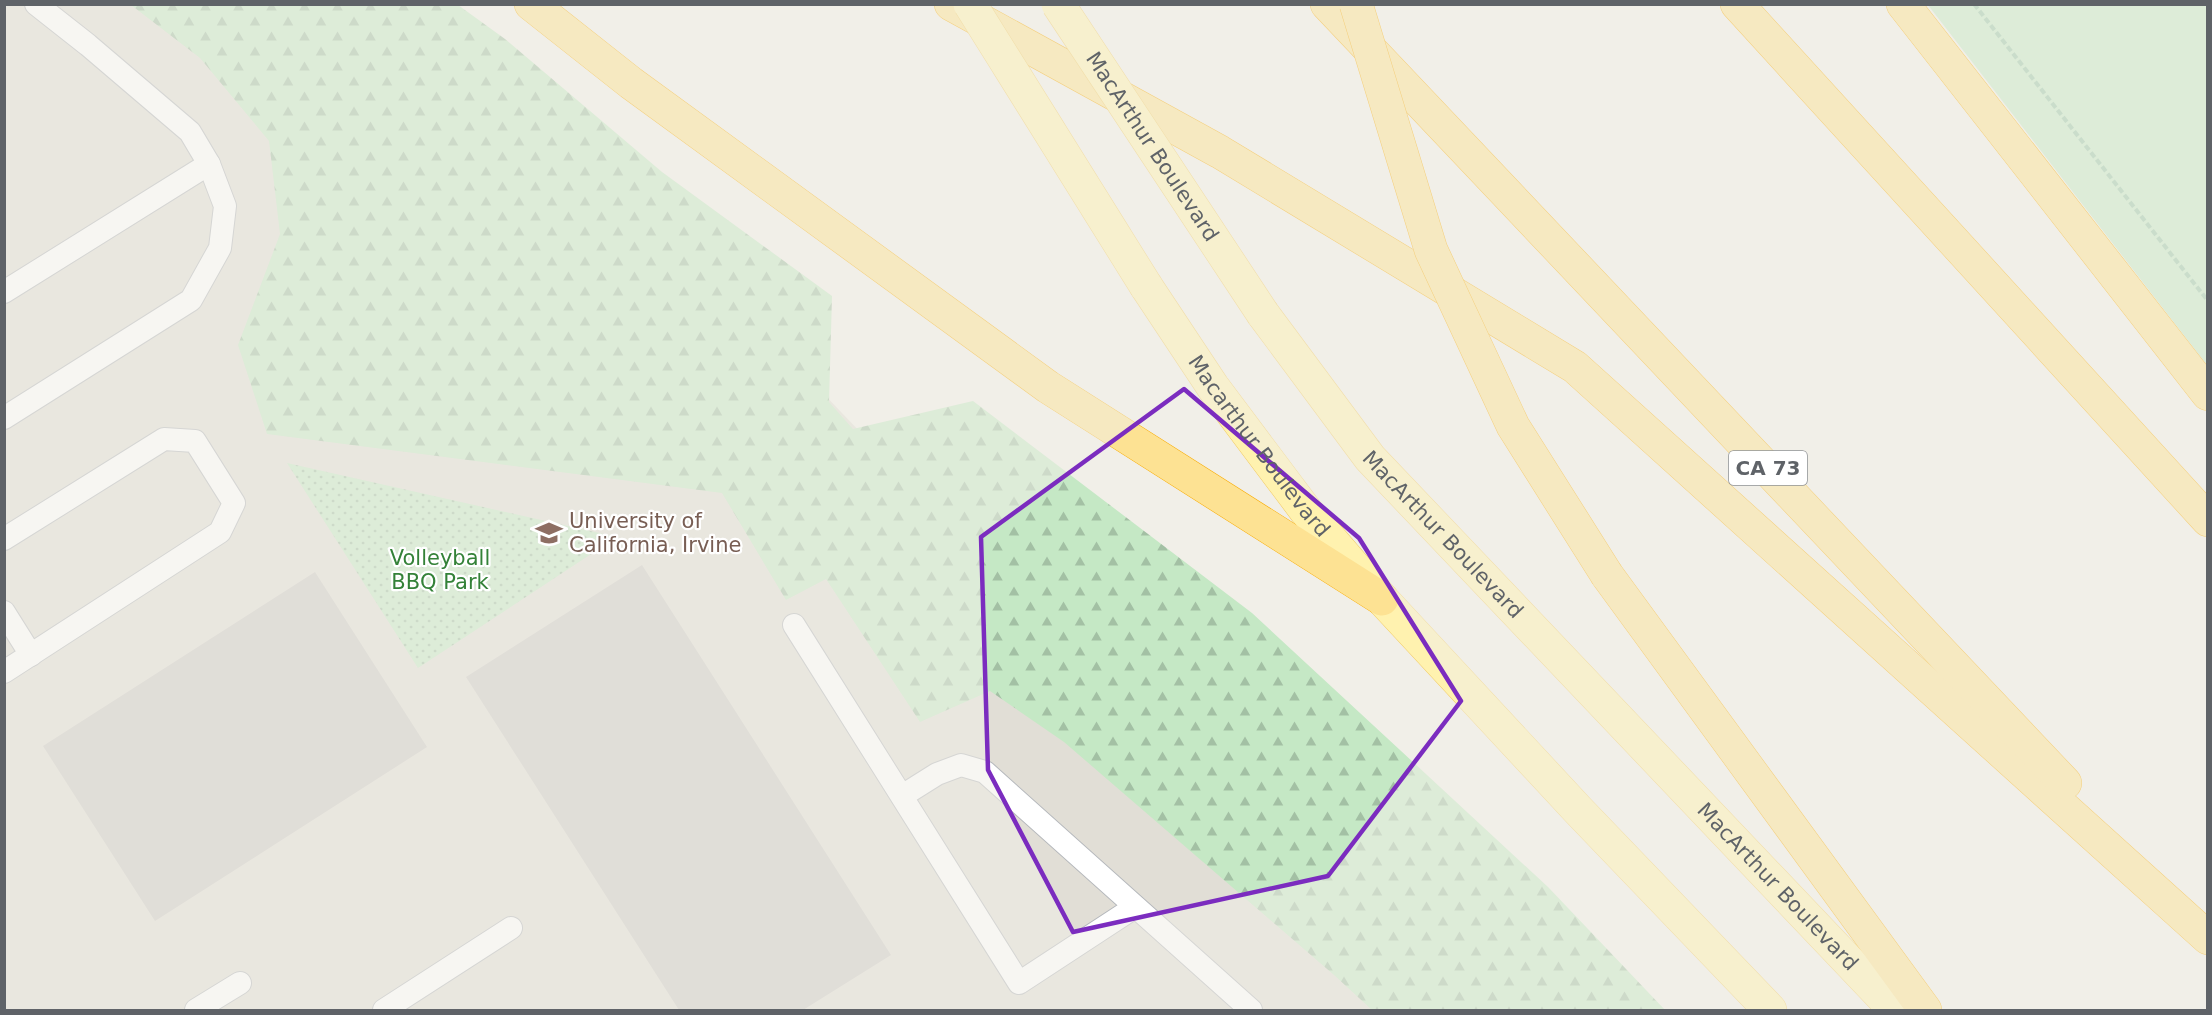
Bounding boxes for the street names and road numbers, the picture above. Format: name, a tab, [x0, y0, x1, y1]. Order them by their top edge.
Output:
street label: MacArthur Boulevard	[1081, 47, 1224, 246]
street label: Macarthur Boulevard	[1183, 351, 1335, 542]
street label: MacArthur Boulevard	[1358, 446, 1528, 623]
road number: CA 73	[1729, 451, 1807, 485]
street label: MacArthur Boulevard	[1693, 798, 1863, 975]

